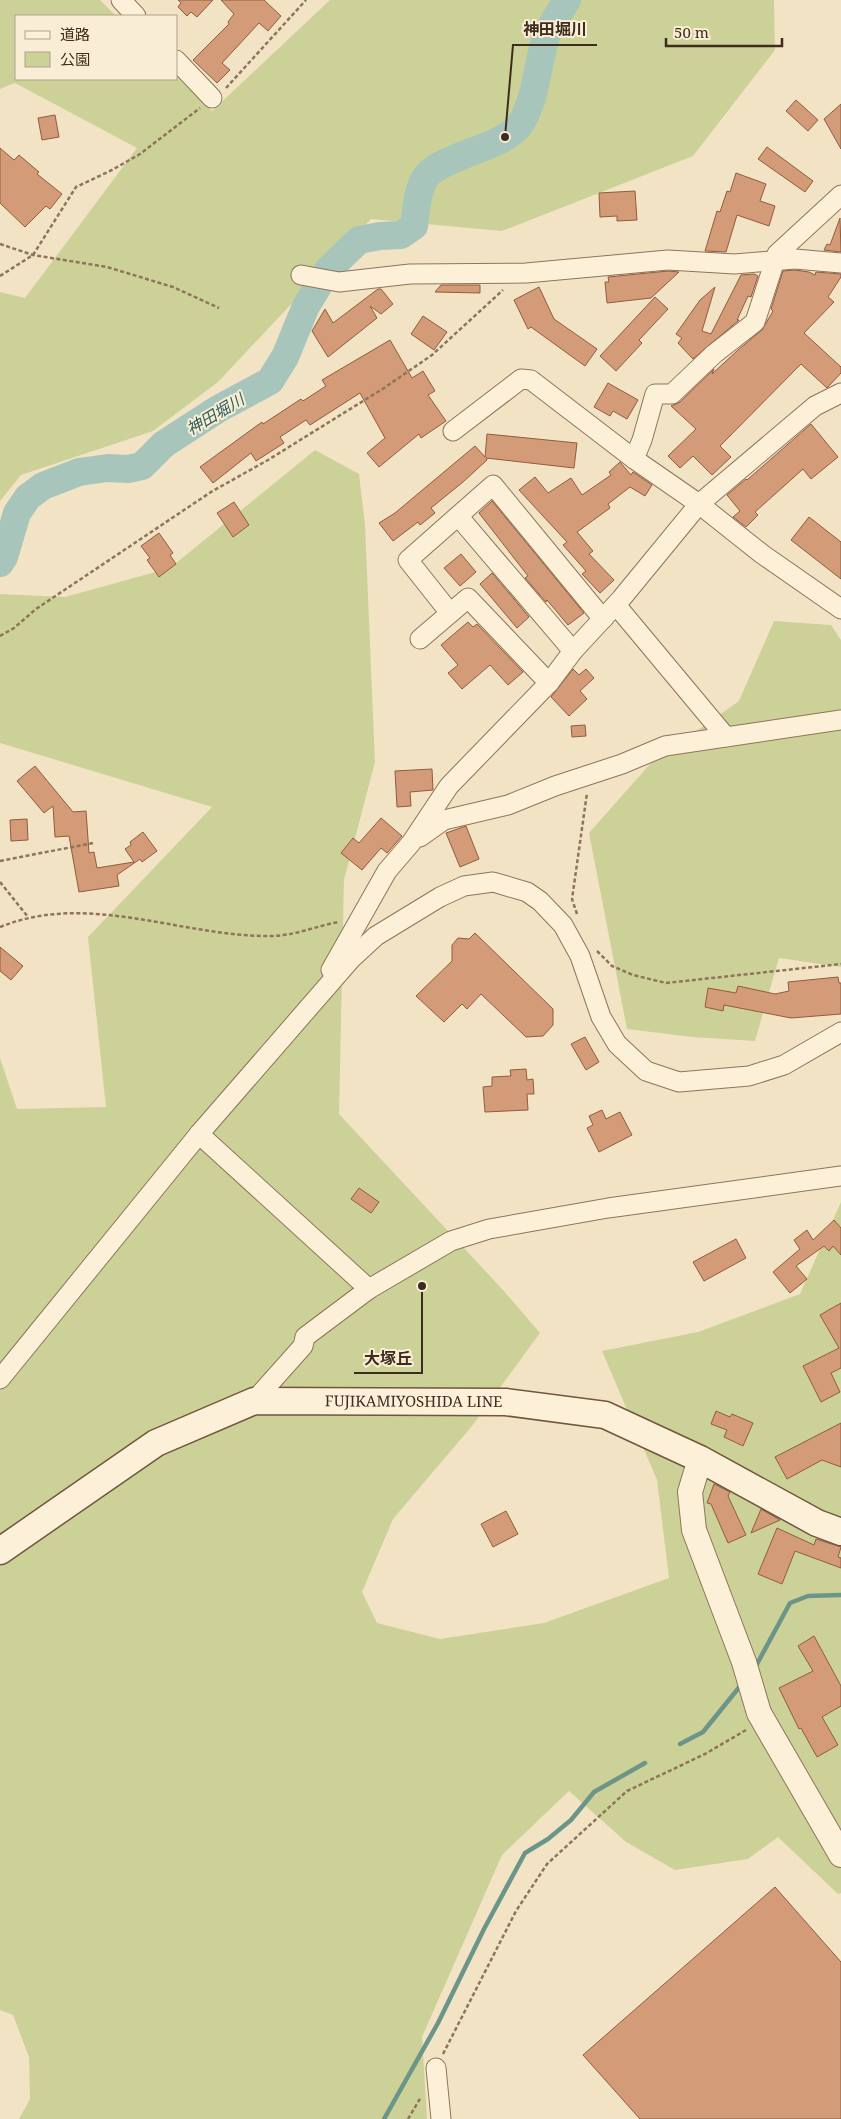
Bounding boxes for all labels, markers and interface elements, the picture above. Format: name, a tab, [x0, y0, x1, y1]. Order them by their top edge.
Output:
callout: 神田堀川	[513, 14, 597, 45]
legend	[15, 15, 178, 80]
scale bar	[666, 15, 782, 47]
text: 神田堀川	[523, 18, 587, 40]
text: 50 m	[674, 22, 709, 42]
text: 道路	[60, 24, 90, 44]
text: 公園	[60, 49, 90, 69]
water label: 神田堀川	[182, 387, 250, 440]
callout: 大塚丘	[354, 1342, 422, 1373]
text: 大塚丘	[364, 1347, 412, 1369]
street label: FUJIKAMIYOSHIDA LINE	[325, 1390, 503, 1411]

